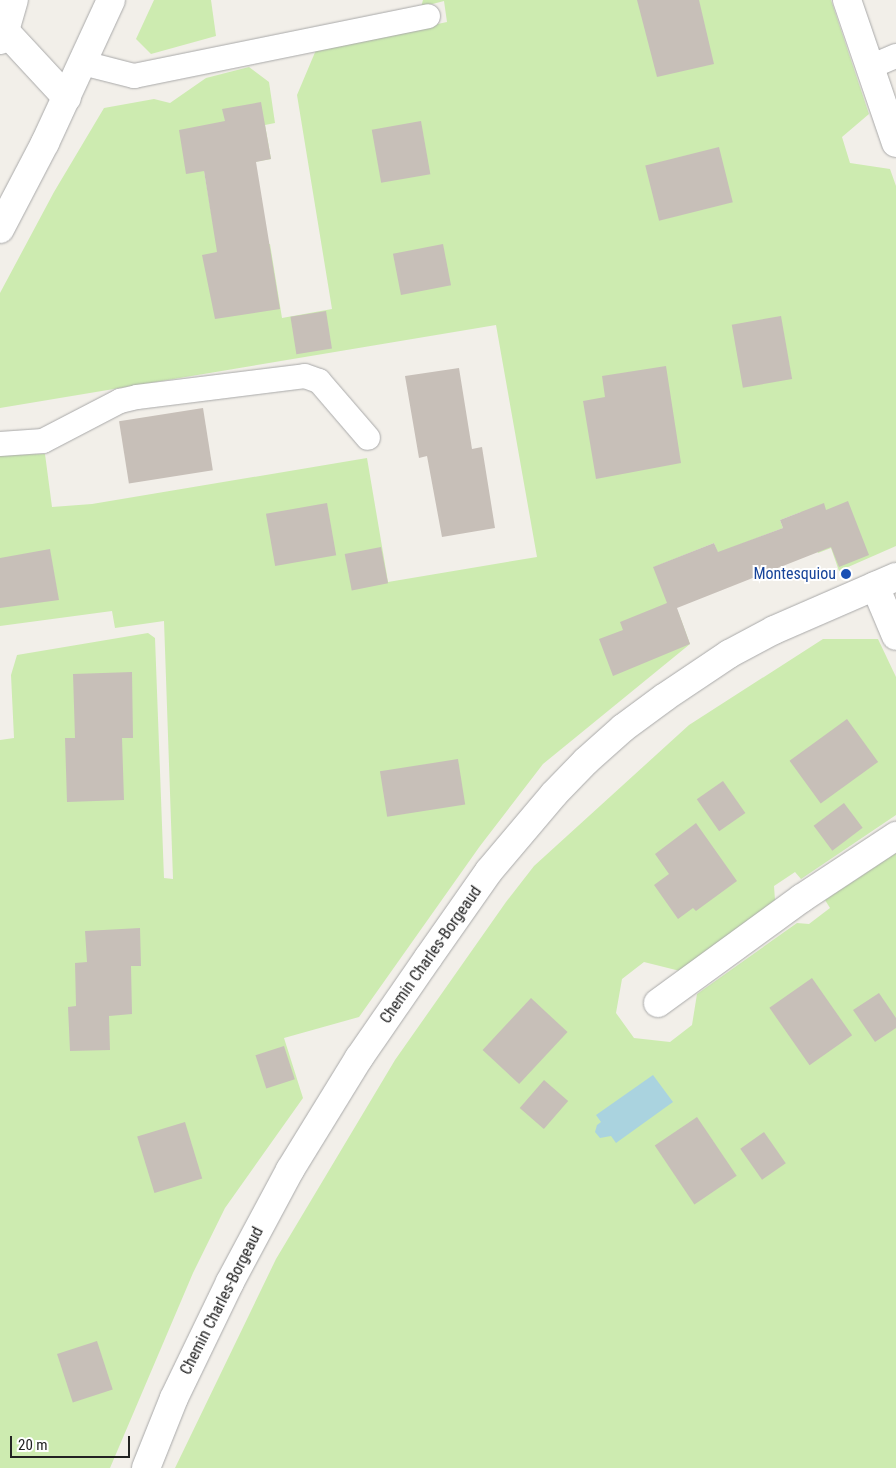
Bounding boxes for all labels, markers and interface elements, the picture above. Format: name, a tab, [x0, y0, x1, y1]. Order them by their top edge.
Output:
place label: Montesquiou	[753, 564, 836, 584]
marker: Montesquiou	[840, 568, 852, 580]
street label: Chemin Charles-Borgeaud	[376, 883, 486, 1027]
street label: Chemin Charles-Borgeaud	[176, 1224, 268, 1378]
scale bar	[12, 1426, 132, 1458]
text: 20 m	[18, 1436, 48, 1454]

